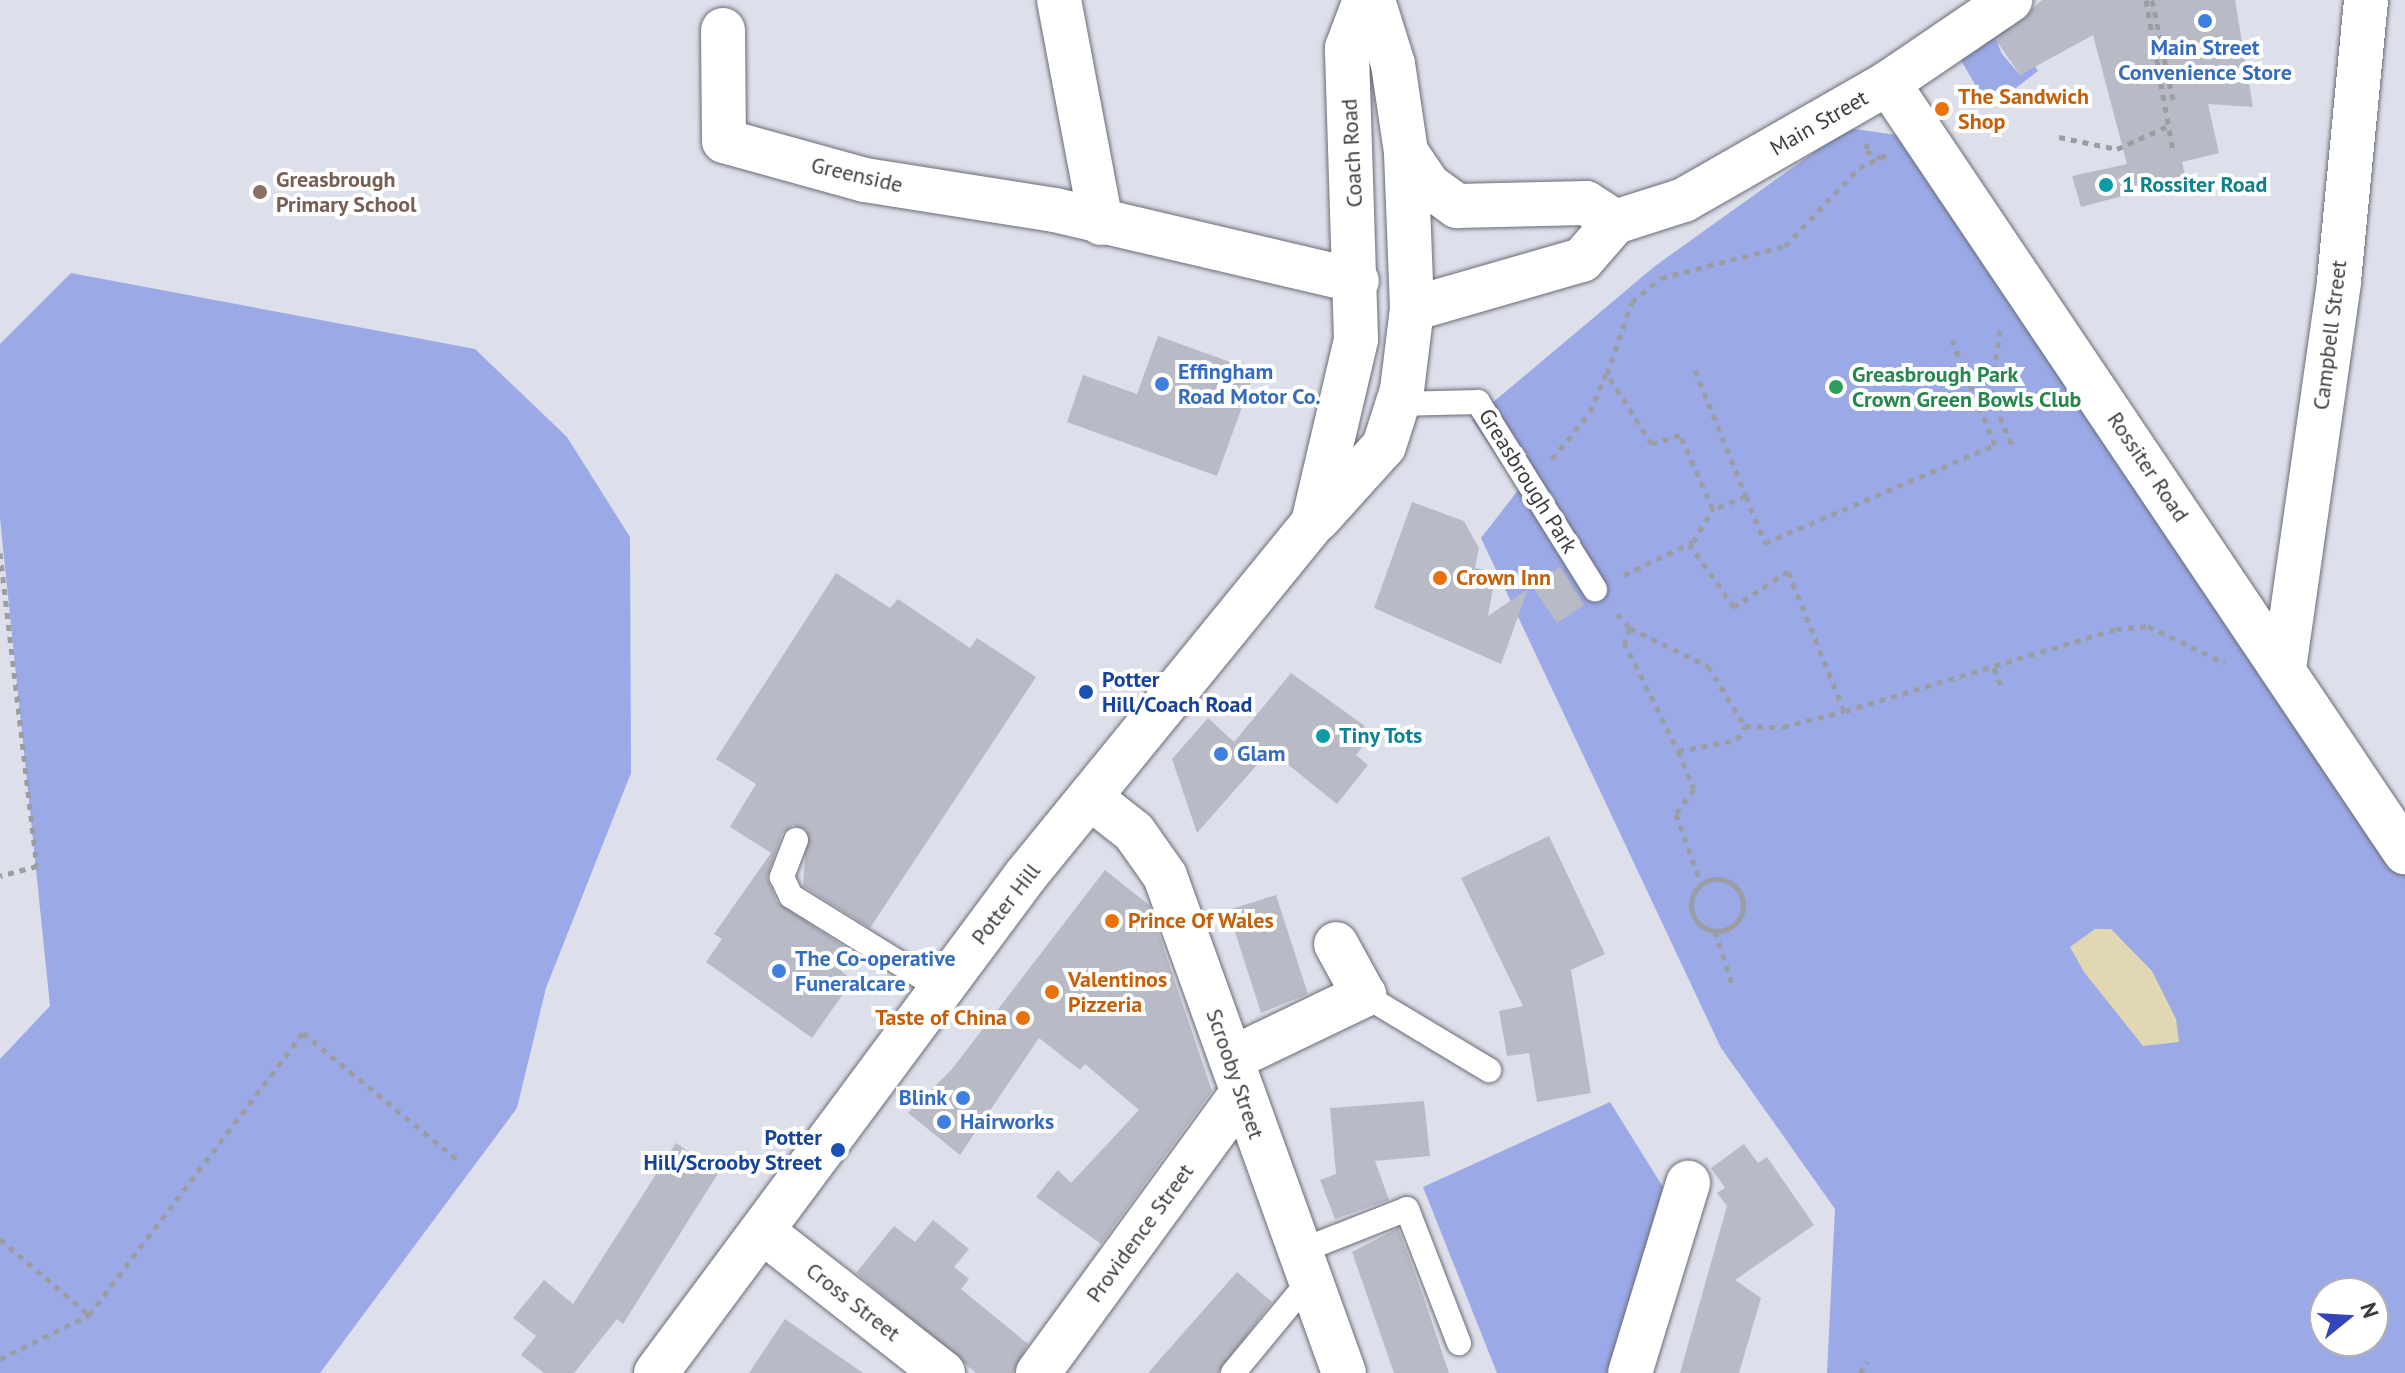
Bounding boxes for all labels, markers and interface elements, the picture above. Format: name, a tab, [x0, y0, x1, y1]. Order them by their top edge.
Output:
marker: Main Street Convenience Store	[2196, 12, 2214, 30]
place label: Main Street Convenience Store	[2118, 34, 2292, 86]
place label: The Sandwich Shop	[1958, 83, 2089, 134]
street label: Main Street	[1766, 84, 1872, 162]
street label: Coach Road	[1336, 98, 1368, 208]
marker: The Sandwich Shop	[1933, 100, 1951, 118]
street label: Greenside	[809, 152, 905, 198]
place label: Greasbrough Primary School	[276, 166, 417, 218]
place label: 1 Rossiter Road	[2122, 172, 2267, 198]
marker: 1 Rossiter Road	[2097, 176, 2115, 194]
marker: Greasbrough Primary School	[251, 183, 269, 201]
street label: Campbell Street	[2308, 259, 2352, 411]
place label: Effingham Road Motor Co.	[1178, 358, 1321, 410]
place label: Greasbrough Park Crown Green Bowls Club	[1852, 361, 2082, 412]
marker: Effingham Road Motor Co.	[1153, 375, 1171, 393]
marker: Greasbrough Park Crown Green Bowls Club	[1827, 378, 1845, 396]
street label: Greasbrough Park	[1473, 404, 1583, 558]
street label: Rossiter Road	[2102, 407, 2194, 527]
place label: Crown Inn	[1456, 565, 1551, 591]
marker: Crown Inn	[1431, 569, 1449, 587]
place label: Potter Hill/Coach Road	[1102, 666, 1252, 718]
marker: Potter Hill/Coach Road	[1077, 683, 1095, 701]
place label: Tiny Tots	[1339, 723, 1424, 749]
marker: Tiny Tots	[1314, 727, 1332, 745]
place label: Glam	[1237, 741, 1285, 767]
marker: Glam	[1212, 745, 1230, 763]
street label: Potter Hill	[966, 858, 1046, 950]
place label: Prince Of Wales	[1128, 908, 1275, 934]
marker: Prince Of Wales	[1103, 912, 1121, 930]
place label: The Co-operative Funeralcare	[795, 945, 956, 996]
marker: The Co-operative Funeralcare	[770, 962, 788, 980]
place label: Valentinos Pizzeria	[1068, 966, 1167, 1018]
marker: Valentinos Pizzeria	[1043, 983, 1061, 1001]
place label: Taste of China	[875, 1005, 1007, 1031]
street label: Scrooby Street	[1200, 1005, 1270, 1143]
marker: Taste of China	[1014, 1009, 1032, 1027]
place label: Blink	[899, 1085, 947, 1111]
marker: Blink	[954, 1089, 972, 1107]
place label: Hairworks	[960, 1109, 1054, 1135]
marker: Hairworks	[935, 1113, 953, 1131]
place label: Potter Hill/Scrooby Street	[643, 1124, 822, 1176]
marker: Potter Hill/Scrooby Street	[829, 1141, 847, 1159]
street label: Providence Street	[1081, 1159, 1199, 1307]
street label: Cross Street	[801, 1257, 905, 1347]
north arrow	[2309, 1277, 2389, 1357]
text: N	[2354, 1299, 2385, 1321]

